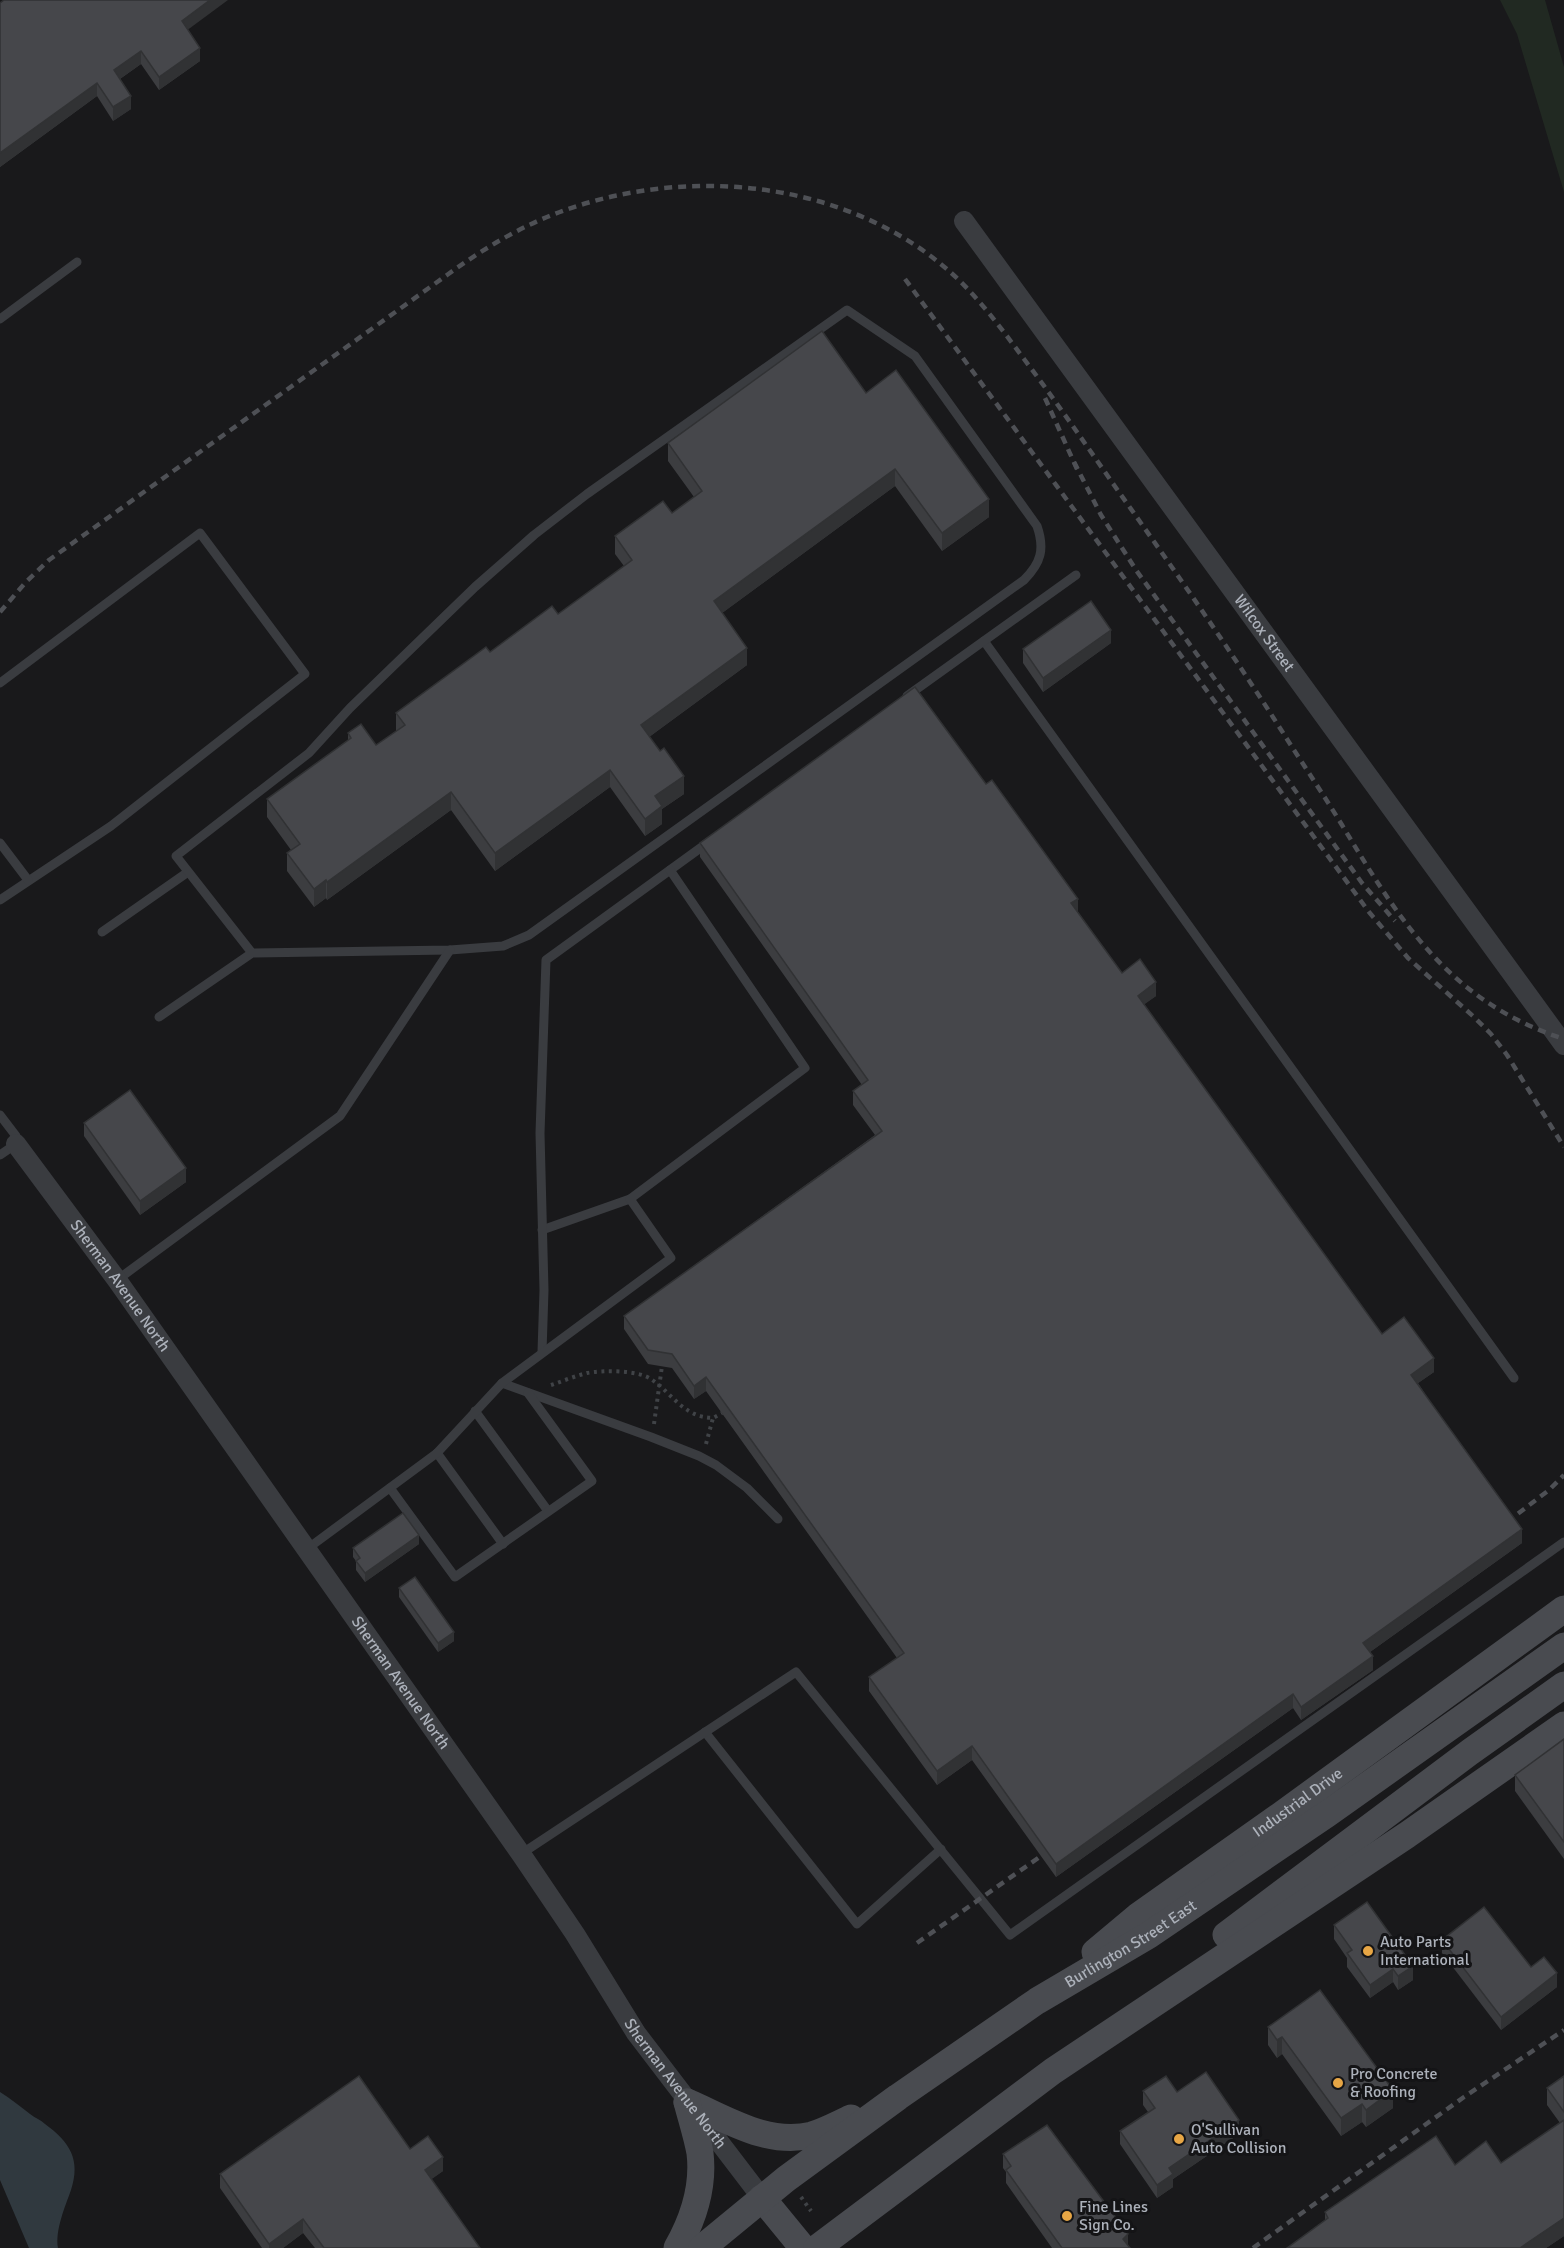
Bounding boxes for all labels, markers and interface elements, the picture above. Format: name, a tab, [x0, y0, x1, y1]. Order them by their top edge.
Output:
street label: Wilcox Street	[1229, 591, 1299, 676]
street label: Sherman Avenue North	[66, 1216, 174, 1356]
street label: Sherman Avenue North	[347, 1612, 454, 1753]
street label: Industrial Drive	[1249, 1763, 1347, 1842]
street label: Burlington Street East	[1061, 1895, 1201, 1992]
place label: Auto Parts International	[1380, 1932, 1470, 1970]
marker: Auto Parts International	[1361, 1944, 1375, 1958]
street label: Sherman Avenue North	[620, 2015, 731, 2153]
place label: Pro Concrete & Roofing	[1350, 2064, 1437, 2102]
marker: Pro Concrete & Roofing	[1331, 2076, 1345, 2090]
place label: O'Sullivan Auto Collision	[1191, 2120, 1286, 2158]
marker: O'Sullivan Auto Collision	[1172, 2132, 1186, 2146]
place label: Fine Lines Sign Co.	[1079, 2197, 1148, 2235]
marker: Fine Lines Sign Co.	[1060, 2209, 1074, 2223]

